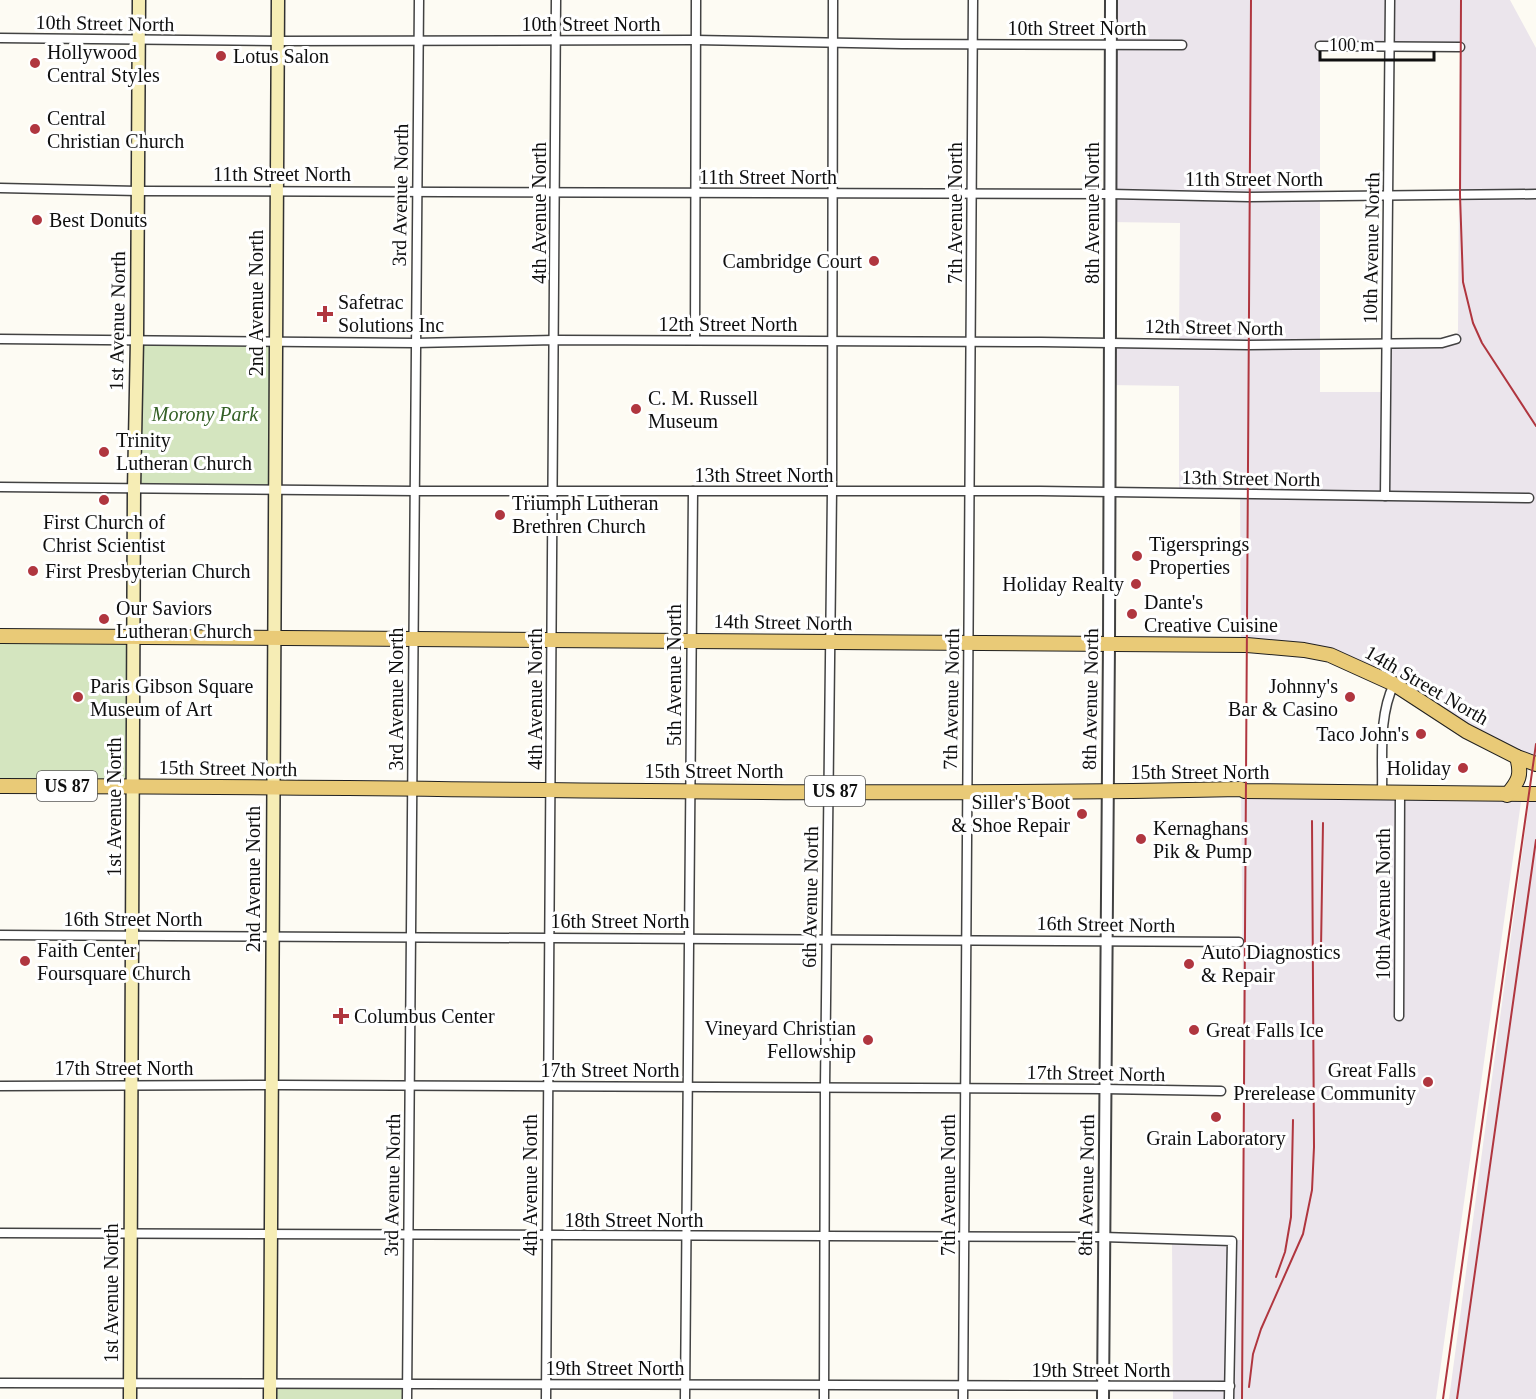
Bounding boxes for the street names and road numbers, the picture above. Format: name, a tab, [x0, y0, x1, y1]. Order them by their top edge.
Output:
street label: 10th Street North	[35, 11, 175, 35]
street label: 10th Street North	[522, 13, 660, 35]
street label: 10th Street North	[1008, 17, 1146, 39]
street label: 3rd Avenue North	[388, 123, 412, 267]
street label: 4th Avenue North	[528, 142, 550, 284]
street label: 7th Avenue North	[944, 142, 966, 284]
street label: 8th Avenue North	[1081, 142, 1103, 284]
street label: 11th Street North	[213, 163, 351, 185]
street label: 11th Street North	[699, 166, 837, 188]
street label: 11th Street North	[1185, 168, 1323, 190]
street label: 10th Avenue North	[1359, 172, 1383, 324]
street label: 2nd Avenue North	[245, 230, 267, 376]
street label: 1st Avenue North	[105, 251, 129, 391]
street label: 12th Street North	[659, 313, 797, 335]
street label: 12th Street North	[1144, 315, 1284, 339]
street label: 13th Street North	[695, 464, 833, 486]
street label: 13th Street North	[1181, 466, 1321, 490]
street label: 5th Avenue North	[663, 604, 685, 746]
street label: 14th Street North	[713, 610, 853, 634]
street label: 3rd Avenue North	[385, 628, 407, 770]
street label: 4th Avenue North	[524, 628, 546, 770]
street label: 7th Avenue North	[939, 628, 963, 770]
street label: 8th Avenue North	[1078, 628, 1102, 770]
street label: 14th Street North	[1361, 641, 1493, 729]
street label: 1st Avenue North	[103, 737, 125, 877]
street label: 15th Street North	[158, 756, 298, 780]
street label: 15th Street North	[645, 760, 783, 782]
street label: 15th Street North	[1131, 761, 1269, 783]
road number: US 87	[37, 771, 97, 801]
road number: US 87	[805, 776, 865, 806]
street label: 2nd Avenue North	[242, 806, 264, 952]
street label: 6th Avenue North	[798, 826, 822, 968]
street label: 10th Avenue North	[1372, 828, 1394, 980]
street label: 16th Street North	[64, 908, 202, 930]
street label: 16th Street North	[551, 910, 689, 932]
street label: 16th Street North	[1036, 912, 1176, 936]
street label: 17th Street North	[55, 1057, 193, 1079]
street label: 17th Street North	[541, 1059, 679, 1081]
street label: 17th Street North	[1026, 1061, 1166, 1085]
street label: 3rd Avenue North	[380, 1113, 404, 1257]
street label: 4th Avenue North	[519, 1114, 541, 1256]
street label: 7th Avenue North	[937, 1114, 959, 1256]
street label: 8th Avenue North	[1074, 1114, 1098, 1256]
street label: 18th Street North	[565, 1209, 703, 1231]
street label: 1st Avenue North	[100, 1223, 122, 1363]
street label: 19th Street North	[546, 1357, 684, 1379]
street label: 19th Street North	[1032, 1359, 1170, 1381]

